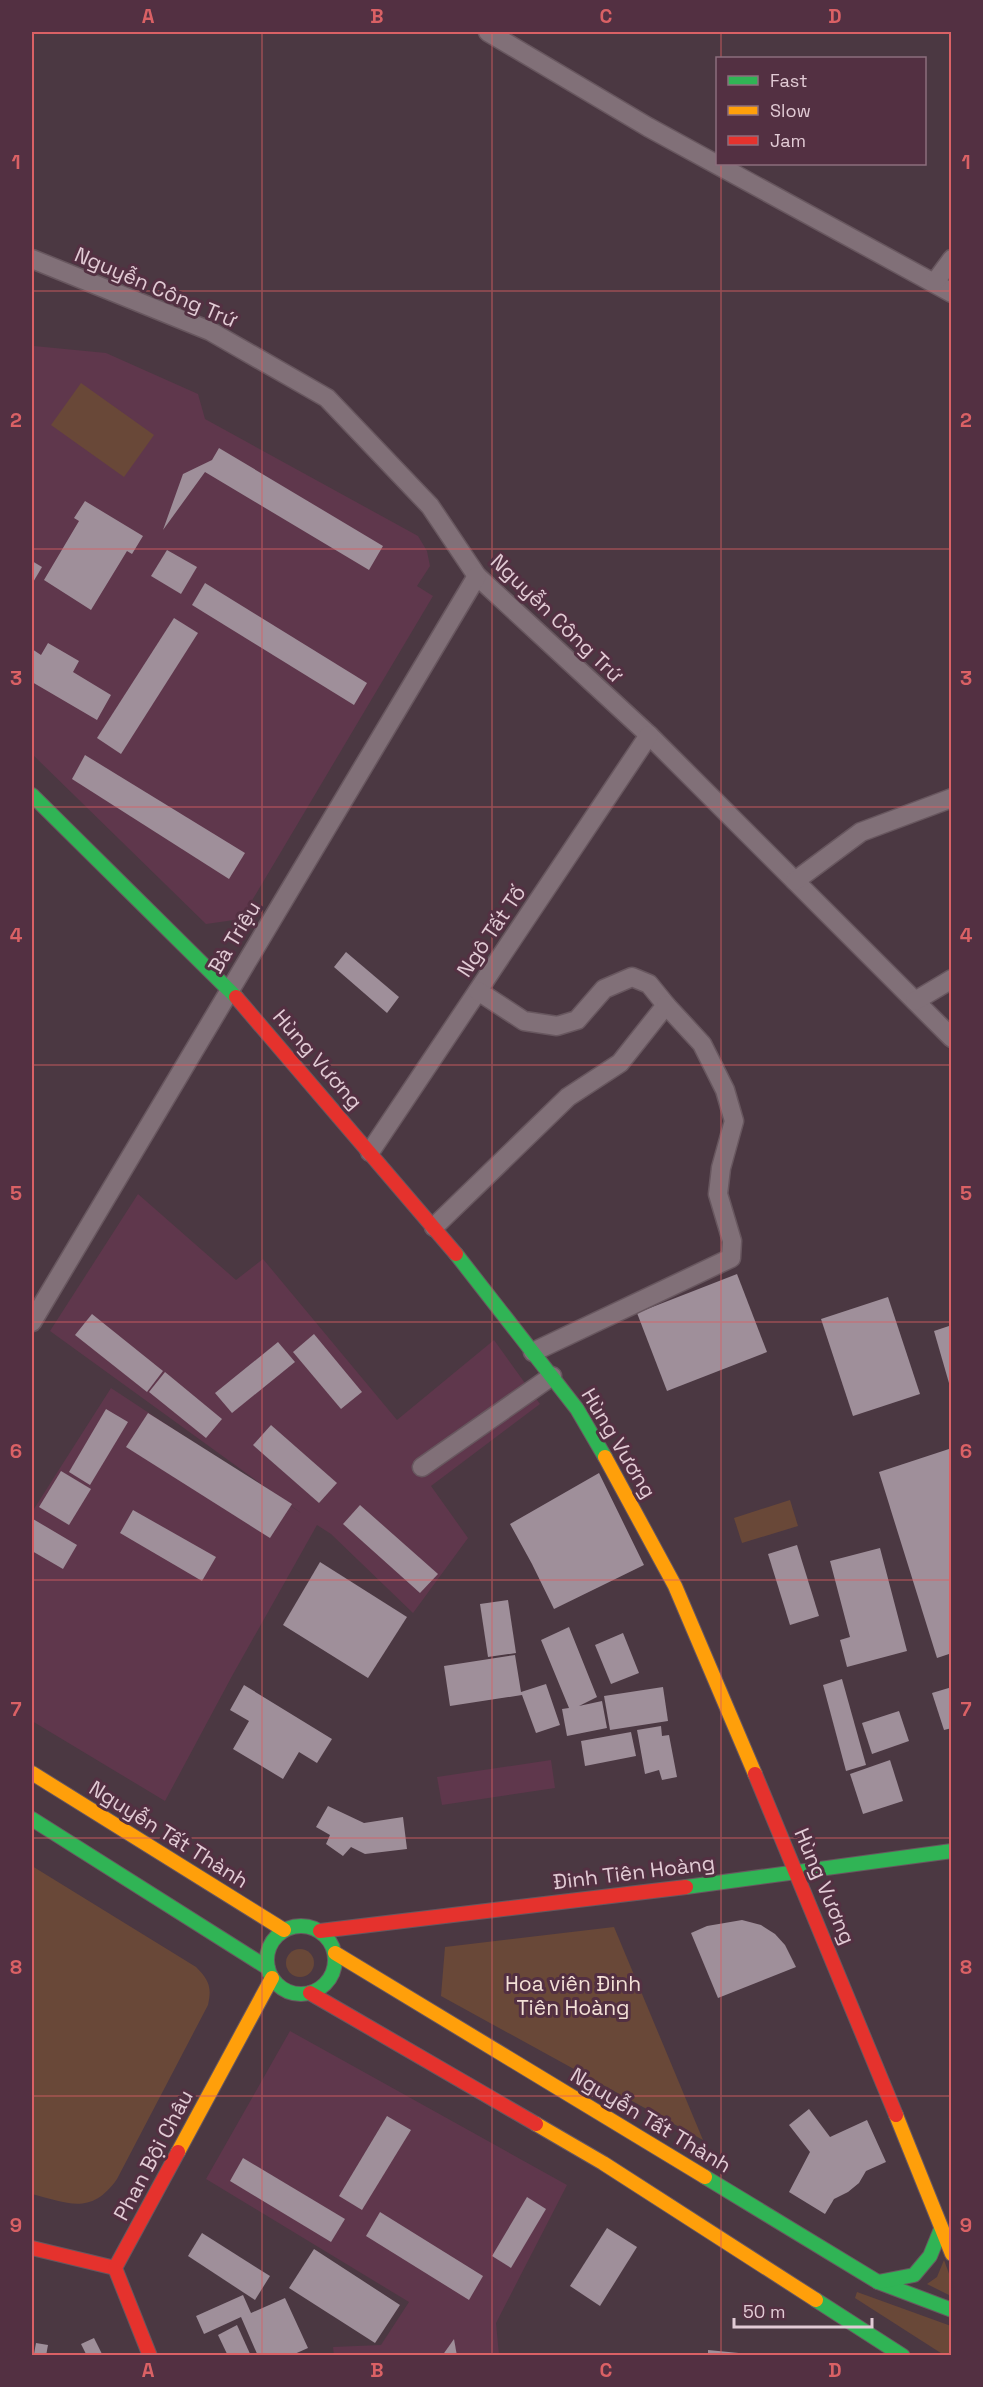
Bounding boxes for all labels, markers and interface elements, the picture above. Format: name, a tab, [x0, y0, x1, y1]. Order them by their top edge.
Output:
text: A	[142, 3, 155, 29]
text: B	[370, 3, 384, 29]
text: C	[600, 3, 613, 29]
text: D	[828, 3, 842, 29]
legend	[716, 57, 926, 165]
text: Fast	[770, 69, 807, 92]
text: Slow	[770, 99, 811, 122]
text: Jam	[770, 129, 806, 152]
text: 1	[11, 149, 21, 175]
text: 1	[961, 149, 971, 175]
street label: Nguyễn Công Trứ	[71, 241, 241, 333]
text: 2	[10, 407, 22, 433]
text: 2	[960, 407, 972, 433]
street label: Nguyễn Công Trứ	[485, 548, 629, 688]
text: 3	[10, 665, 22, 691]
text: 3	[960, 665, 972, 691]
street label: Ngô Tất Tố	[450, 880, 532, 982]
street label: Bà Triệu	[202, 896, 266, 978]
text: 4	[10, 922, 23, 948]
text: 4	[960, 922, 973, 948]
street label: Hùng Vương	[267, 1003, 369, 1115]
text: 5	[10, 1180, 22, 1206]
text: 5	[960, 1180, 972, 1206]
street label: Hùng Vương	[576, 1383, 662, 1503]
text: 6	[10, 1438, 22, 1464]
text: 6	[960, 1438, 972, 1464]
text: 7	[10, 1696, 22, 1722]
text: 7	[960, 1696, 972, 1722]
street label: Nguyễn Tất Thành	[84, 1774, 254, 1894]
street label: Hùng Vương	[788, 1824, 862, 1948]
street label: Đinh Tiên Hoàng	[552, 1849, 716, 1895]
text: 8	[10, 1954, 22, 1980]
text: 8	[960, 1954, 972, 1980]
park label: Hoa viên Đinh Tiên Hoàng	[505, 1970, 641, 2021]
street label: Nguyễn Tất Thành	[566, 2061, 736, 2179]
street label: Phan Bội Châu	[107, 2085, 199, 2225]
text: 9	[10, 2212, 22, 2238]
text: 9	[960, 2212, 972, 2238]
scale bar	[734, 2291, 872, 2329]
text: 50 m	[743, 2300, 785, 2323]
text: A	[142, 2357, 155, 2383]
text: B	[370, 2357, 384, 2383]
text: C	[600, 2357, 613, 2383]
text: D	[828, 2357, 842, 2383]

